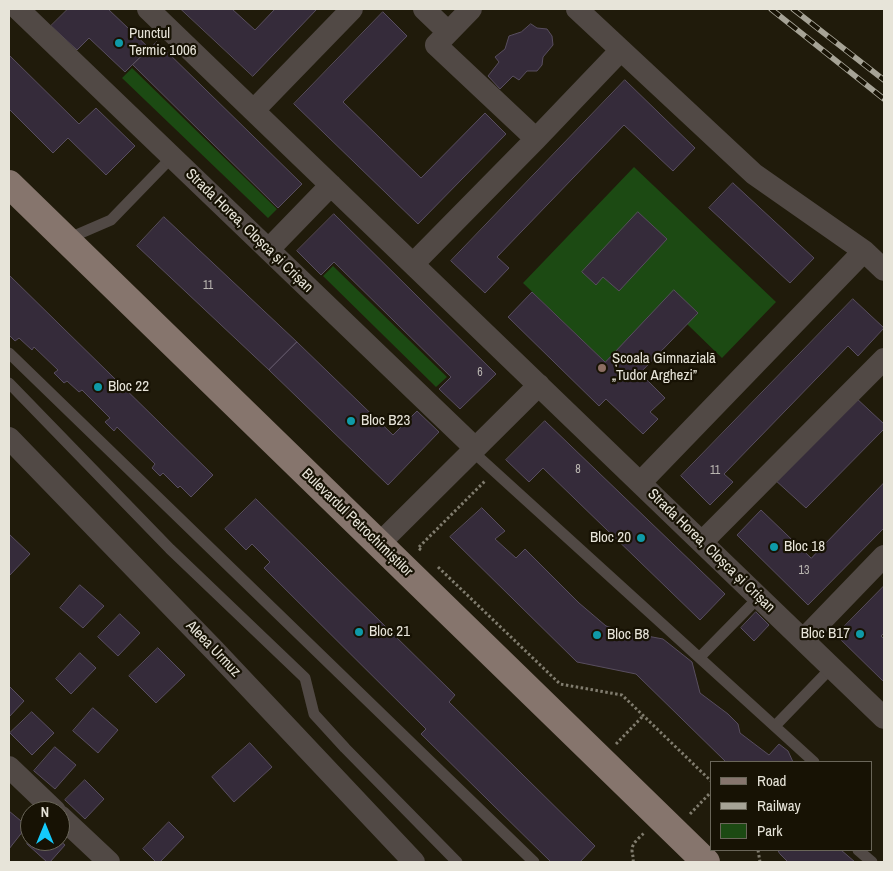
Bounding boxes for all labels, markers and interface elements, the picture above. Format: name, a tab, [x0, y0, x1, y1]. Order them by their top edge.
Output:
place label: Punctul Termic 1006	[129, 25, 197, 60]
marker: Punctul Termic 1006	[113, 37, 125, 49]
street label: Strada Horea, Cloșca și Crișan	[182, 165, 316, 297]
house number: 11	[203, 279, 213, 293]
place label: Școala Gimnazială „Tudor Arghezi”	[612, 350, 716, 385]
marker: Școala Gimnazială „Tudor Arghezi”	[596, 362, 608, 374]
house number: 6	[477, 366, 483, 380]
place label: Bloc 22	[108, 378, 149, 396]
marker: Bloc 22	[92, 381, 104, 393]
place label: Bloc B23	[361, 412, 410, 430]
marker: Bloc B23	[345, 415, 357, 427]
house number: 8	[575, 463, 581, 477]
house number: 11	[710, 464, 720, 478]
street label: Bulevardul Petrochimiștilor	[298, 465, 416, 581]
street label: Strada Horea, Cloșca și Crișan	[644, 485, 778, 617]
place label: Bloc 20	[590, 529, 631, 547]
marker: Bloc 20	[635, 532, 647, 544]
place label: Bloc 18	[784, 538, 825, 556]
marker: Bloc 18	[768, 541, 780, 553]
house number: 13	[799, 564, 809, 578]
street label: Aleea Urmuz	[182, 617, 244, 681]
place label: Bloc 21	[369, 623, 410, 641]
place label: Bloc B17	[801, 625, 850, 643]
marker: Bloc 21	[353, 626, 365, 638]
place label: Bloc B8	[607, 626, 649, 644]
marker: Bloc B17	[854, 628, 866, 640]
marker: Bloc B8	[591, 629, 603, 641]
legend	[710, 761, 873, 851]
text: Road	[757, 770, 786, 791]
text: Railway	[757, 795, 801, 816]
north arrow	[20, 801, 70, 851]
text: N	[41, 803, 49, 821]
text: Park	[757, 820, 782, 841]

